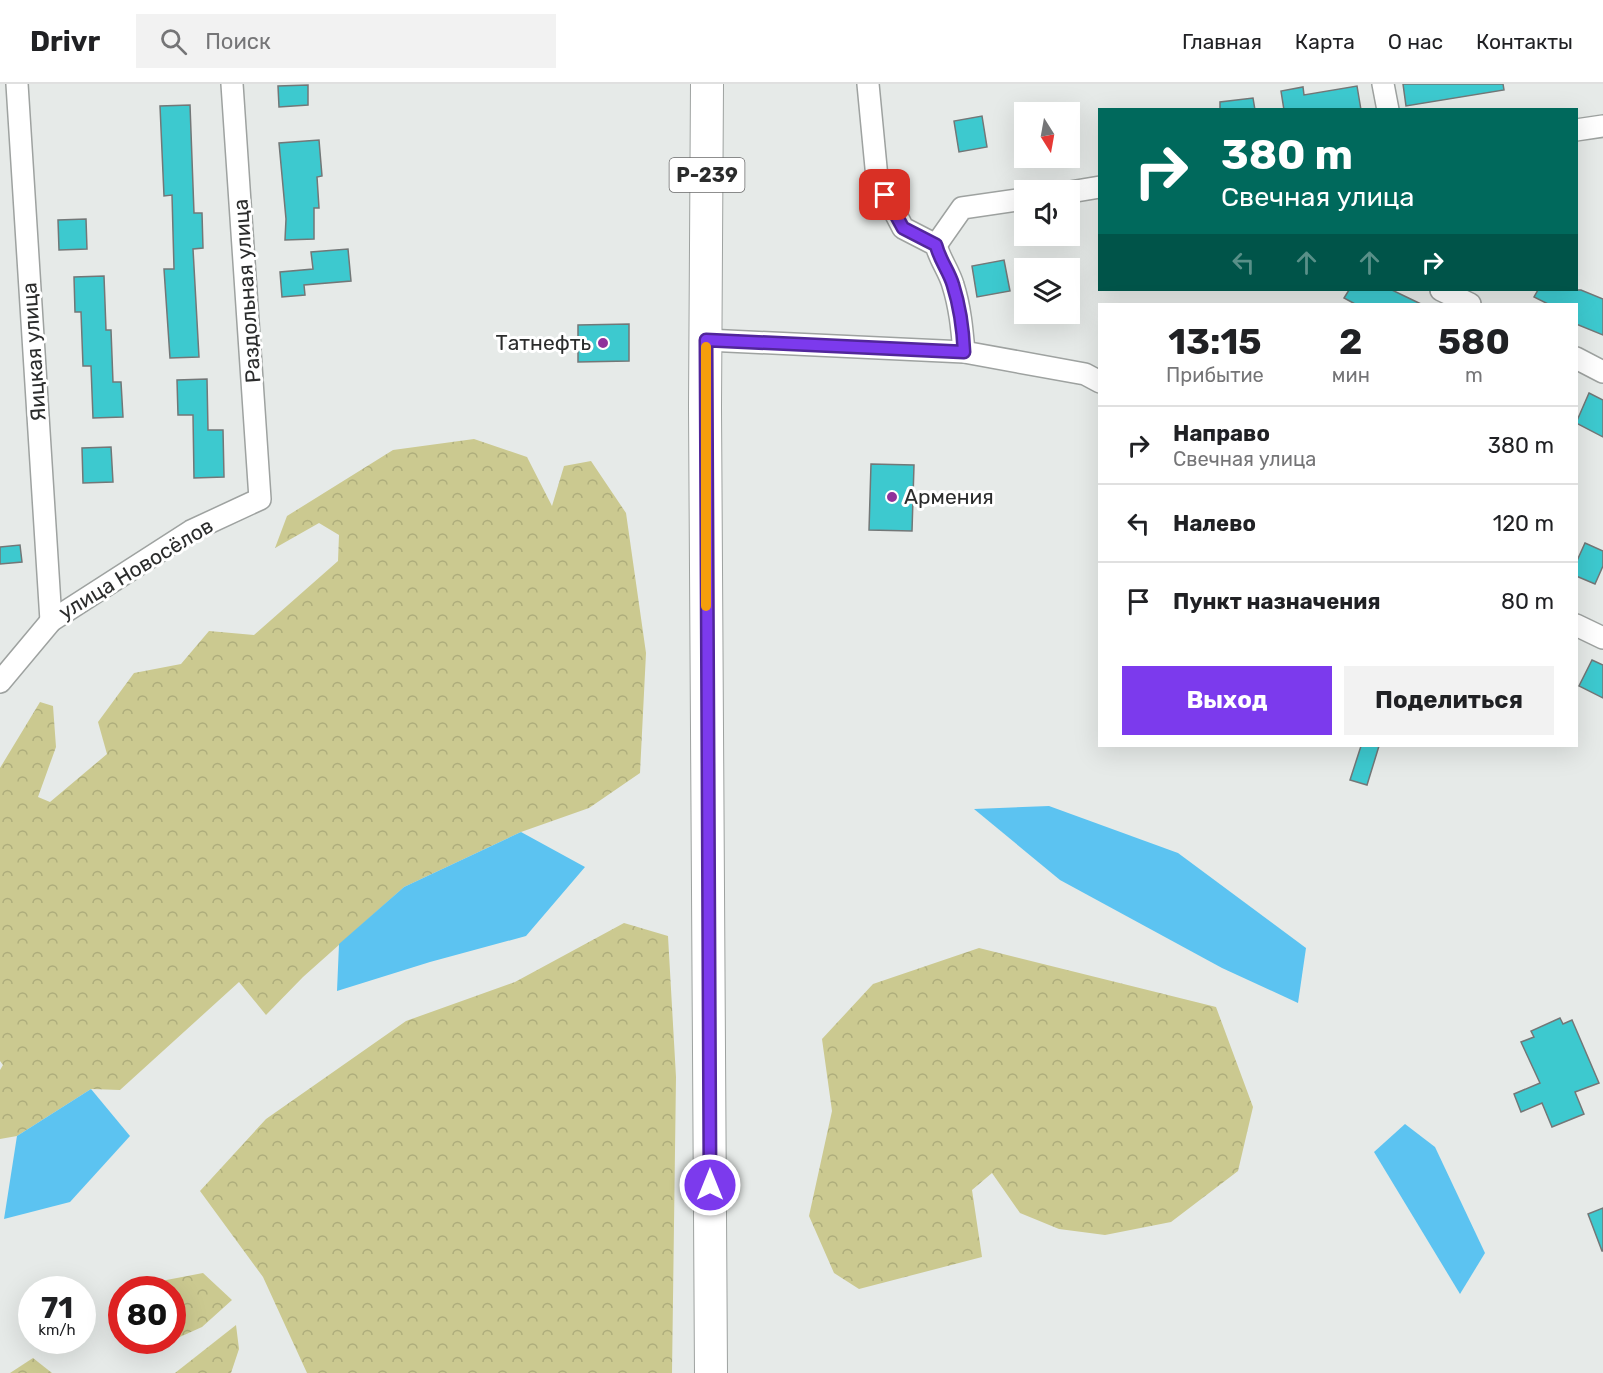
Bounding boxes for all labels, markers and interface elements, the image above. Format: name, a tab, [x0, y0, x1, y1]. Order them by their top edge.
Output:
search box	[136, 14, 556, 68]
text: Drivr	[30, 25, 100, 58]
icon: search	[157, 25, 190, 58]
text: Поиск	[205, 28, 271, 55]
text: Главная	[1182, 29, 1262, 54]
text: Карта	[1295, 29, 1355, 54]
text: О нас	[1388, 29, 1443, 54]
text: Контакты	[1476, 29, 1573, 54]
north arrow	[1014, 102, 1080, 168]
map controls	[1014, 102, 1080, 324]
text: 380 m	[1221, 130, 1353, 180]
icon: right	[1122, 132, 1200, 210]
road number: Р-239	[670, 158, 744, 192]
pin	[859, 169, 910, 220]
icon: arrive	[868, 178, 901, 211]
button: sound	[1014, 180, 1080, 246]
text: Свечная улица	[1221, 181, 1414, 213]
street label: Раздольная улица	[228, 198, 265, 384]
icon: left	[1227, 246, 1260, 279]
icon: ahead	[1290, 246, 1323, 279]
icon: ahead	[1353, 246, 1386, 279]
icon: right	[1416, 246, 1449, 279]
button: layers	[1014, 258, 1080, 324]
street label: Яицкая улица	[16, 282, 51, 422]
text: 13:15	[1168, 320, 1262, 363]
text: 2	[1339, 320, 1363, 363]
text: 580	[1438, 320, 1510, 363]
place label: Татнефть	[496, 330, 591, 355]
marker: Татнефть	[596, 336, 610, 350]
text: Прибытие	[1166, 363, 1264, 387]
text: мин	[1332, 363, 1370, 387]
text: m	[1465, 363, 1483, 387]
text: Направо	[1173, 420, 1270, 447]
icon: right	[1122, 429, 1155, 462]
text: 380 m	[1488, 432, 1554, 459]
text: Свечная улица	[1173, 447, 1316, 471]
place label: Армения	[904, 484, 994, 509]
marker: Армения	[885, 490, 899, 504]
icon: left	[1122, 507, 1155, 540]
text: Налево	[1173, 510, 1256, 537]
text: 120 m	[1493, 510, 1554, 537]
street label: улица Новосёлов	[54, 513, 217, 625]
icon: arrive	[1122, 585, 1155, 618]
text: Пункт назначения	[1173, 588, 1381, 615]
text: 80 m	[1501, 588, 1554, 615]
button: Выход	[1122, 666, 1332, 735]
button: Поделиться	[1344, 666, 1554, 735]
position arrow	[678, 1153, 742, 1217]
speed limit sign: 80	[108, 1276, 186, 1354]
text: 71	[41, 1290, 73, 1326]
text: km/h	[38, 1321, 76, 1339]

